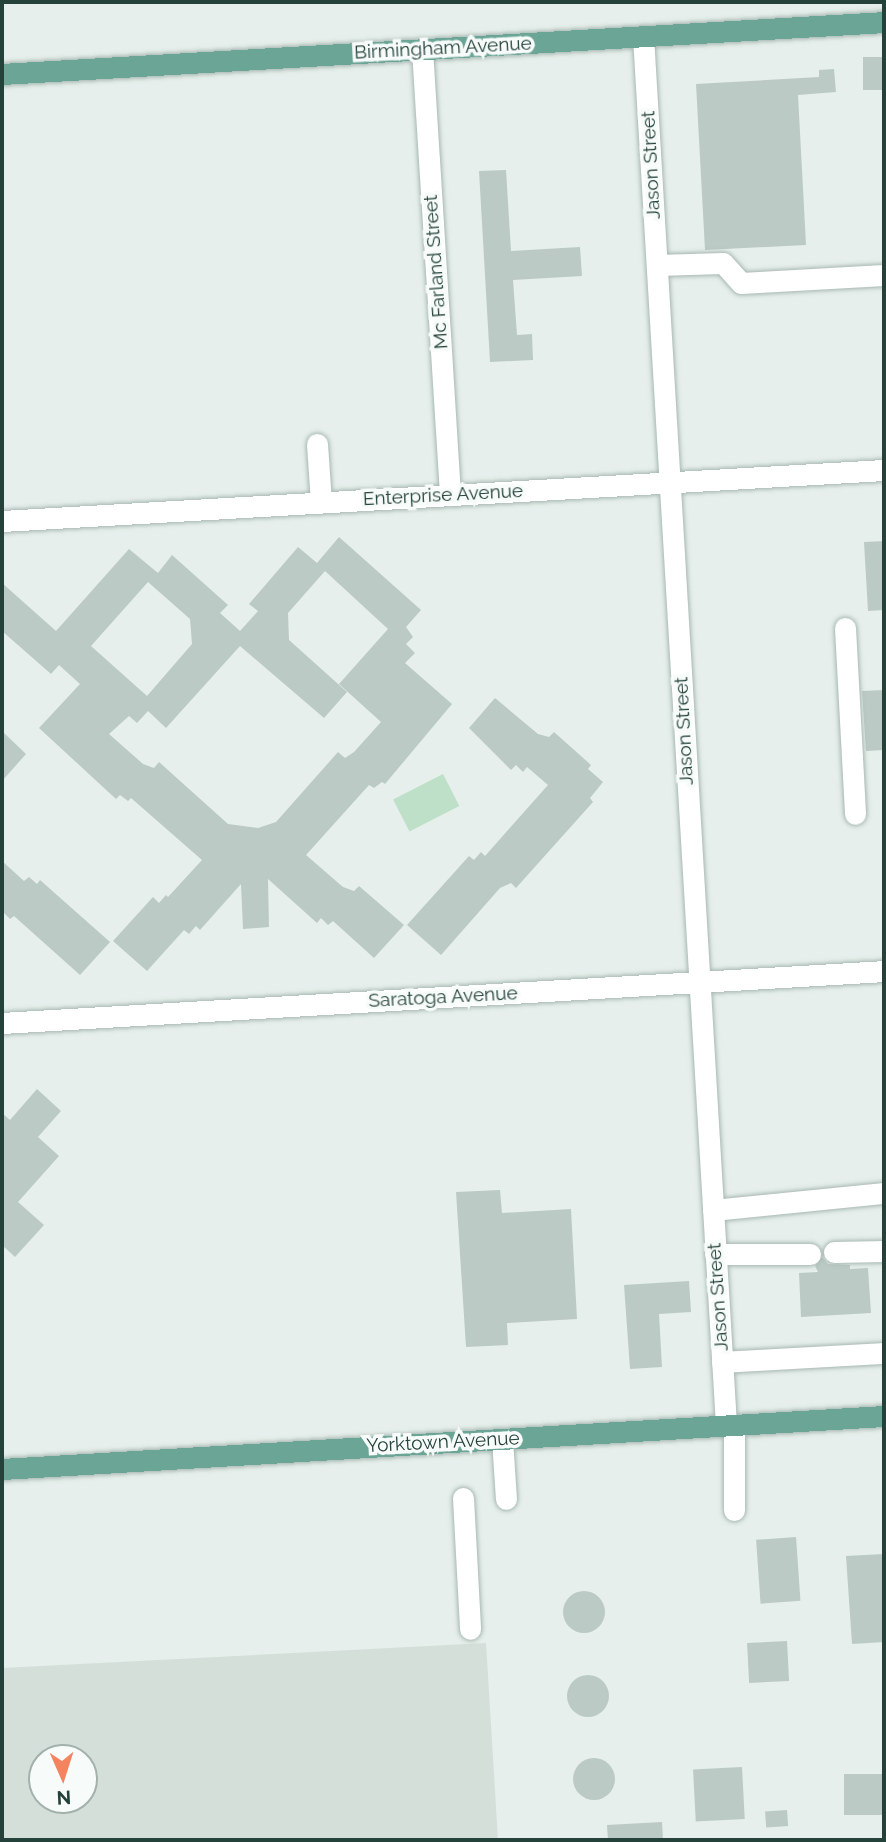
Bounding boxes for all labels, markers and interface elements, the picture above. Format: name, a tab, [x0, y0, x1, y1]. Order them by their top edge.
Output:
street label: Birmingham Avenue	[353, 32, 533, 64]
street label: Jason Street	[637, 110, 665, 220]
street label: Mc Farland Street	[419, 194, 453, 350]
street label: Enterprise Avenue	[362, 479, 524, 511]
street label: Jason Street	[670, 676, 698, 786]
street label: Saratoga Avenue	[368, 982, 518, 1012]
street label: Jason Street	[703, 1242, 733, 1352]
street label: Yorktown Avenue	[366, 1427, 520, 1457]
north arrow	[28, 1744, 98, 1814]
text: N	[56, 1787, 72, 1809]

